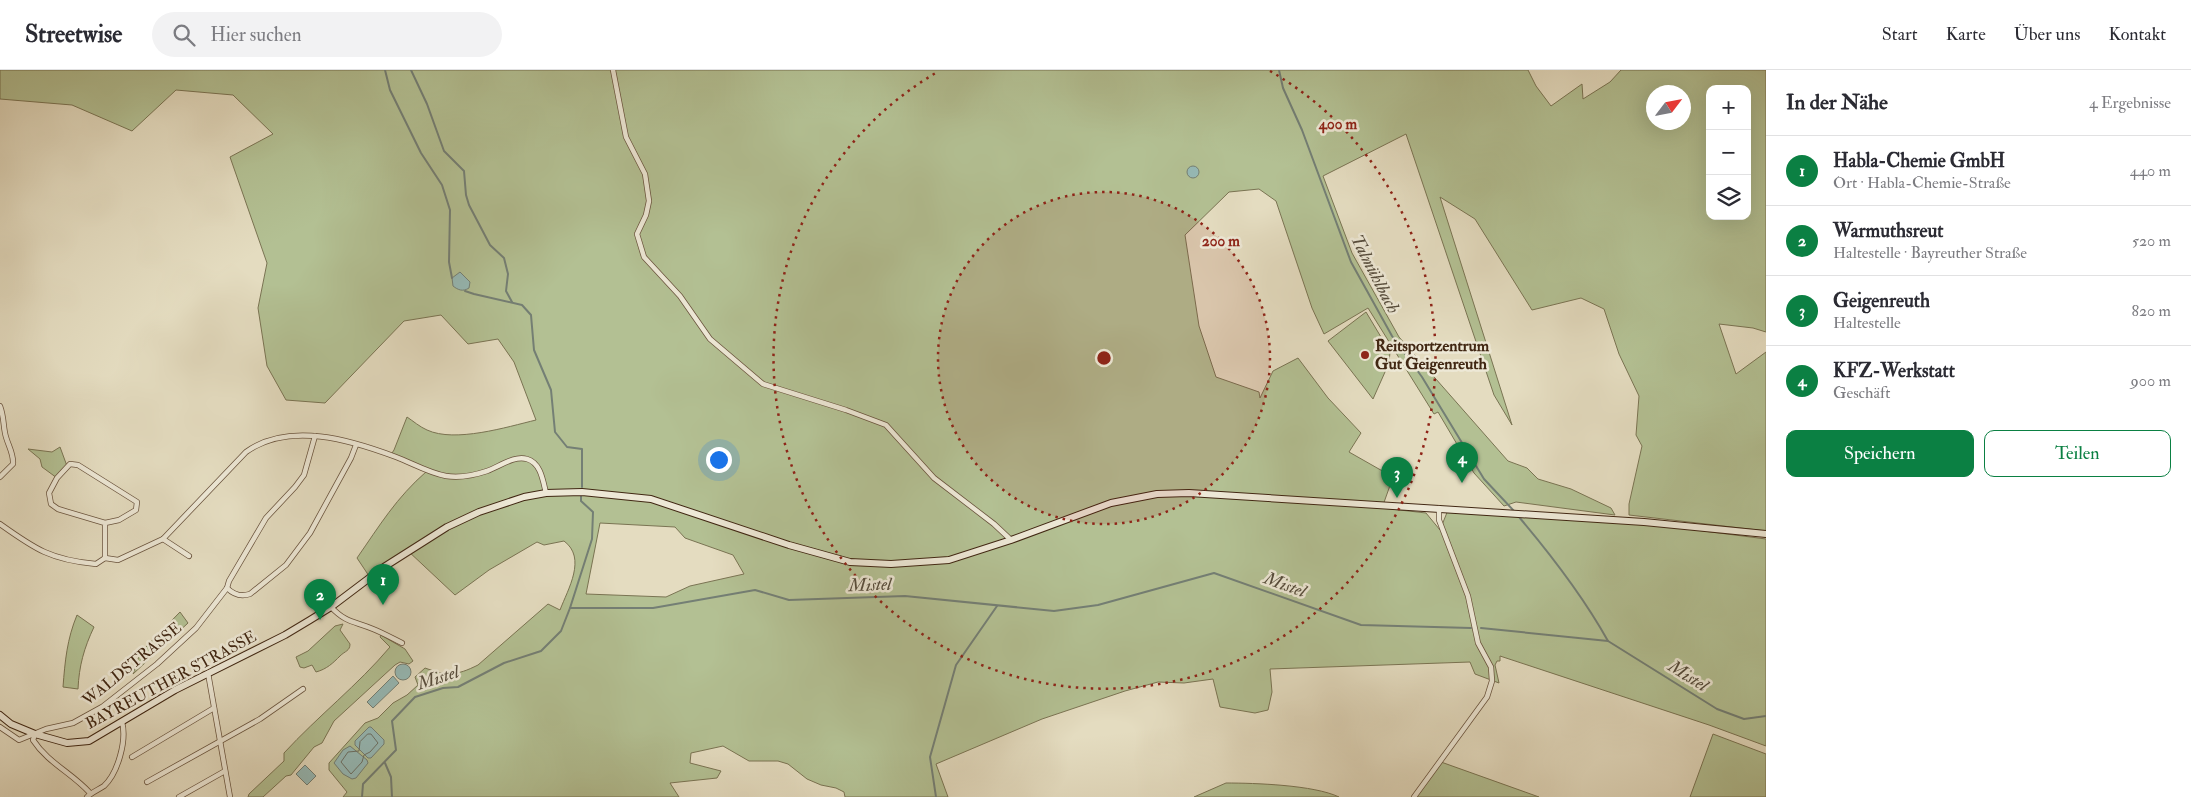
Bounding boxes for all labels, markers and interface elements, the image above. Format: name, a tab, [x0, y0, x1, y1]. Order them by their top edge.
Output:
search box	[152, 12, 502, 57]
text: Streetwise	[25, 19, 122, 50]
icon: search	[170, 21, 198, 49]
text: Hier suchen	[210, 23, 302, 47]
text: Start	[1882, 23, 1918, 46]
text: Karte	[1946, 23, 1986, 46]
text: Über uns	[2014, 23, 2080, 46]
text: Kontakt	[2108, 23, 2166, 46]
north arrow	[1646, 85, 1691, 130]
map controls	[1706, 85, 1751, 220]
button: +	[1706, 85, 1751, 130]
text: In der Nähe	[1786, 89, 1888, 116]
text: 4 Ergebnisse	[2089, 93, 2171, 113]
text: 400 m	[1318, 115, 1357, 134]
button: −	[1706, 130, 1751, 175]
text: Habla-Chemie GmbH	[1833, 149, 2005, 173]
text: 1	[1799, 161, 1805, 181]
text: 440 m	[2130, 161, 2171, 181]
text: Ort · Habla-Chemie-Straße	[1833, 173, 2011, 193]
button: layers	[1706, 175, 1751, 220]
text: Warmuthsreut	[1833, 219, 1943, 243]
water label: Talmühlbach	[1345, 231, 1405, 317]
text: 2	[1798, 231, 1806, 251]
text: 520 m	[2132, 231, 2171, 251]
text: 200 m	[1202, 232, 1240, 251]
text: Haltestelle · Bayreuther Straße	[1833, 243, 2027, 263]
text: Geigenreuth	[1833, 289, 1930, 313]
text: 3	[1799, 301, 1805, 321]
text: 820 m	[2131, 301, 2171, 321]
text: Haltestelle	[1833, 313, 1901, 333]
place label: Reitsportzentrum Gut Geigenreuth	[1375, 336, 1490, 375]
centre of rings	[1095, 349, 1113, 367]
marker: Reitsportzentrum Gut Geigenreuth	[1359, 349, 1371, 361]
text: KFZ-Werkstatt	[1833, 359, 1955, 383]
text: 4	[1798, 371, 1806, 391]
text: 900 m	[2131, 371, 2171, 391]
text: Geschäft	[1833, 383, 1890, 403]
button: Speichern	[1786, 430, 1974, 477]
button: Teilen	[1984, 430, 2171, 477]
pin: 4	[1446, 442, 1478, 483]
your location	[706, 447, 732, 473]
pin: 3	[1381, 457, 1413, 498]
pin: 1	[367, 564, 399, 605]
water label: Mistel	[1260, 567, 1311, 604]
water label: Mistel	[847, 573, 893, 597]
pin: 2	[304, 579, 336, 620]
street label: WALDSTRASSE	[78, 618, 186, 711]
street label: BAYREUTHER STRASSE	[82, 626, 260, 734]
water label: Mistel	[1663, 654, 1714, 698]
water label: Mistel	[413, 660, 464, 696]

